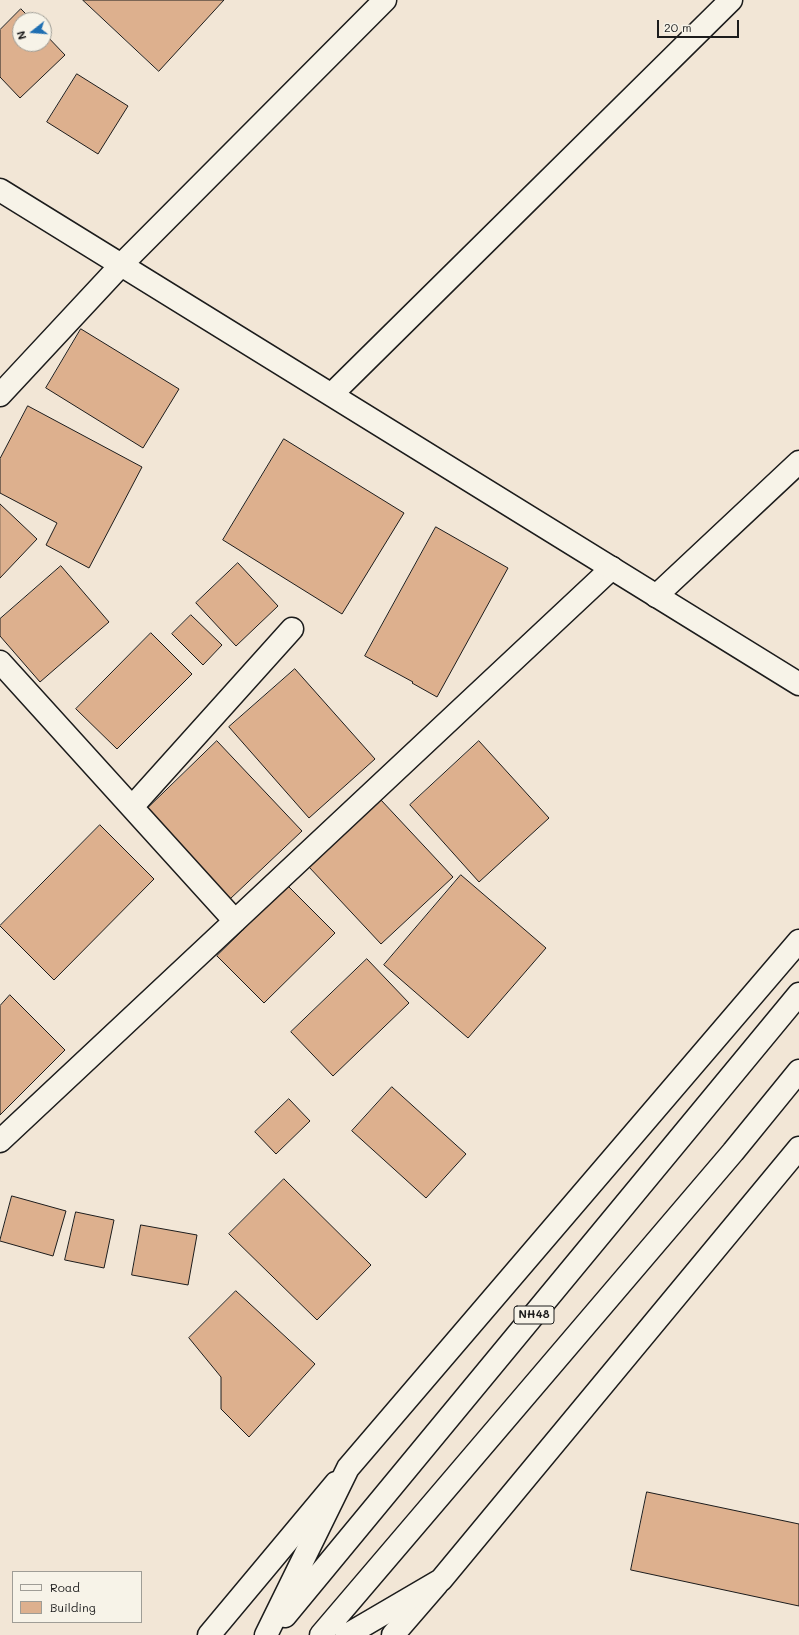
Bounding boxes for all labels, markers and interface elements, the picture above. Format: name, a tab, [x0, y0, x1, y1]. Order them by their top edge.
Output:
north arrow	[12, 12, 52, 52]
scale bar	[659, 12, 741, 38]
text: 20 m	[664, 19, 692, 35]
text: N	[13, 29, 29, 42]
road number: NH48	[514, 1306, 554, 1324]
legend	[12, 1571, 142, 1623]
text: Road	[50, 1579, 80, 1595]
text: Building	[50, 1599, 96, 1615]

